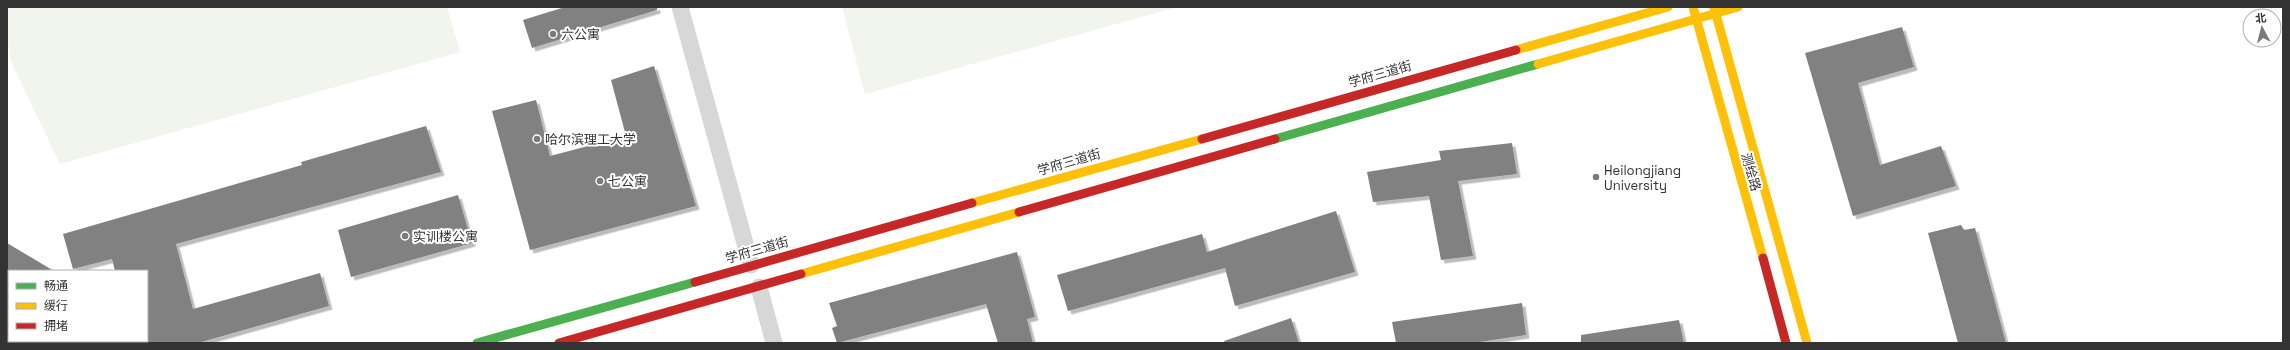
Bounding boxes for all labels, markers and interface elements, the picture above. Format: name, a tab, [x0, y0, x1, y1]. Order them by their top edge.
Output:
north arrow	[2242, 8, 2282, 48]
text: 北	[2254, 10, 2267, 26]
place label: 六公寓	[561, 26, 600, 43]
marker: 六公寓	[548, 29, 558, 39]
street label: 学府三道街	[1346, 57, 1414, 91]
place label: 哈尔滨理工大学	[545, 131, 636, 148]
marker: 哈尔滨理工大学	[532, 134, 542, 144]
street label: 学府三道街	[1035, 145, 1103, 179]
street label: 测绘路	[1737, 151, 1765, 193]
place label: Heilongjiang University	[1604, 162, 1681, 194]
marker: Heilongjiang University	[1591, 172, 1601, 182]
place label: 七公寓	[608, 173, 647, 190]
marker: 七公寓	[595, 176, 605, 186]
place label: 实训楼公寓	[413, 228, 478, 245]
marker: 实训楼公寓	[400, 231, 410, 241]
street label: 学府三道街	[723, 233, 791, 267]
legend	[8, 270, 148, 342]
text: 畅通	[44, 278, 68, 294]
text: 缓行	[44, 298, 68, 314]
text: 拥堵	[44, 318, 68, 334]

